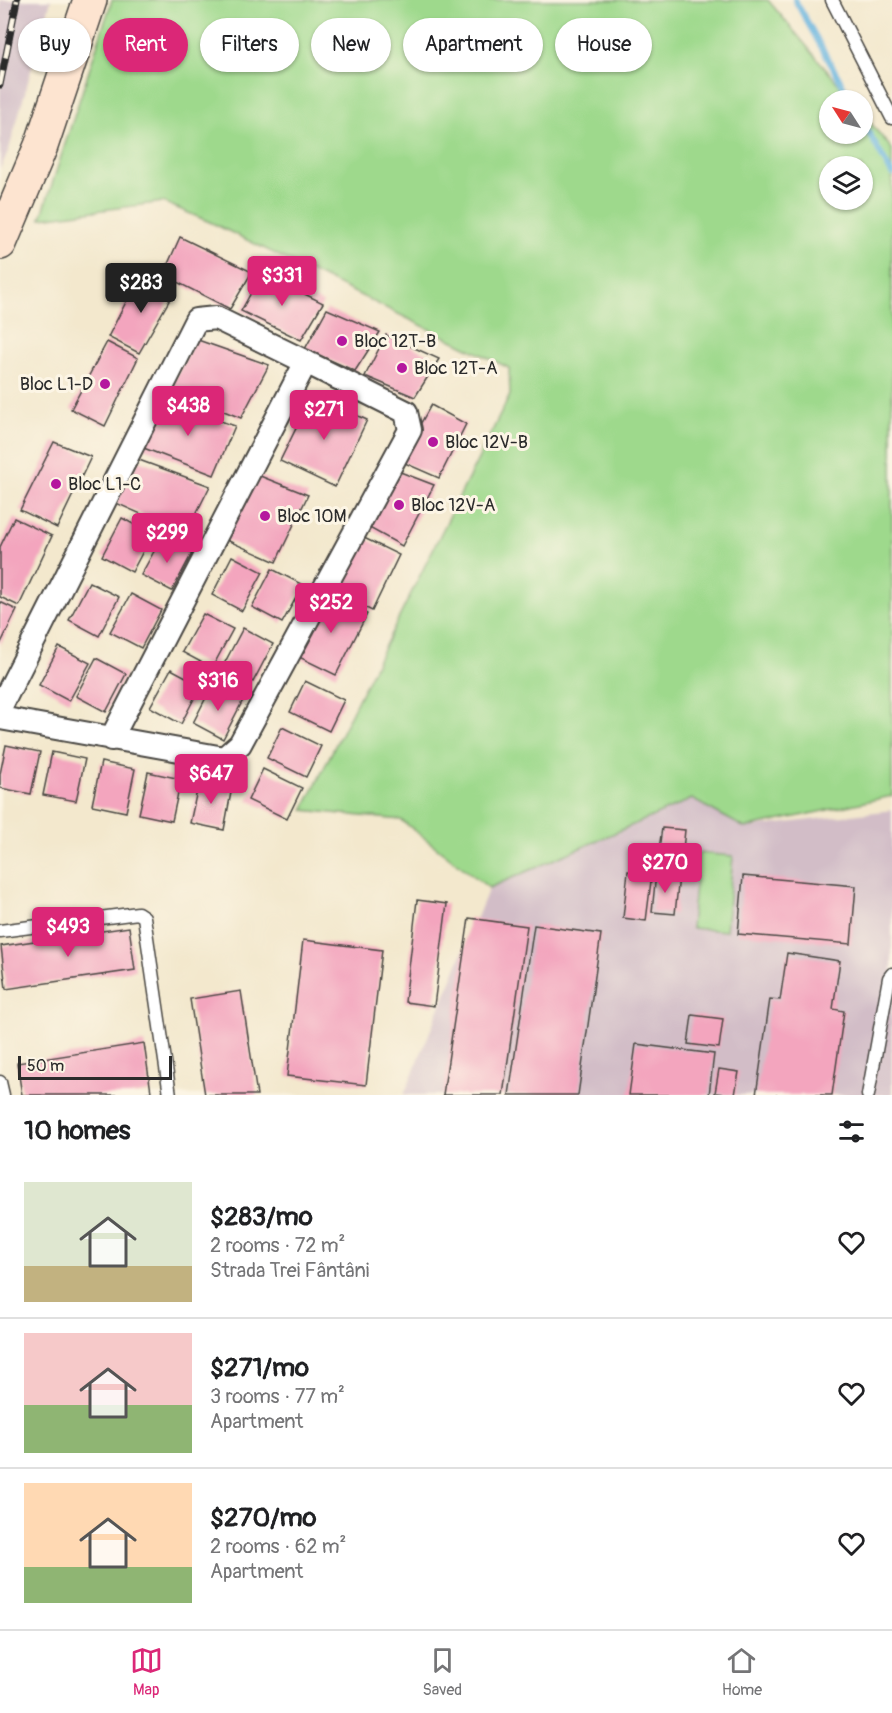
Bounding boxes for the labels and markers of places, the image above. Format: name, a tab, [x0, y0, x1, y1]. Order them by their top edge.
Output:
pin: $331	[246, 256, 318, 307]
pin: $283	[105, 263, 177, 314]
place label: Bloc 12T-B	[354, 330, 436, 353]
marker: Bloc 12T-B	[335, 334, 349, 348]
place label: Bloc 12T-A	[414, 357, 498, 380]
marker: Bloc 12T-A	[395, 361, 409, 375]
place label: Bloc L1-D	[20, 373, 93, 396]
marker: Bloc L1-D	[98, 377, 112, 391]
pin: $438	[152, 386, 224, 437]
pin: $271	[288, 390, 360, 441]
place label: Bloc 12V-B	[445, 431, 528, 454]
marker: Bloc 12V-B	[426, 435, 440, 449]
place label: Bloc L1-C	[68, 473, 141, 496]
marker: Bloc L1-C	[49, 477, 63, 491]
place label: Bloc 12V-A	[411, 494, 496, 517]
marker: Bloc 12V-A	[392, 498, 406, 512]
place label: Bloc 10M	[277, 505, 347, 528]
marker: Bloc 10M	[258, 509, 272, 523]
pin: $299	[131, 513, 203, 564]
pin: $252	[295, 583, 367, 634]
pin: $316	[182, 661, 254, 712]
pin: $647	[175, 754, 247, 805]
pin: $270	[629, 843, 701, 894]
pin: $493	[32, 907, 104, 958]

